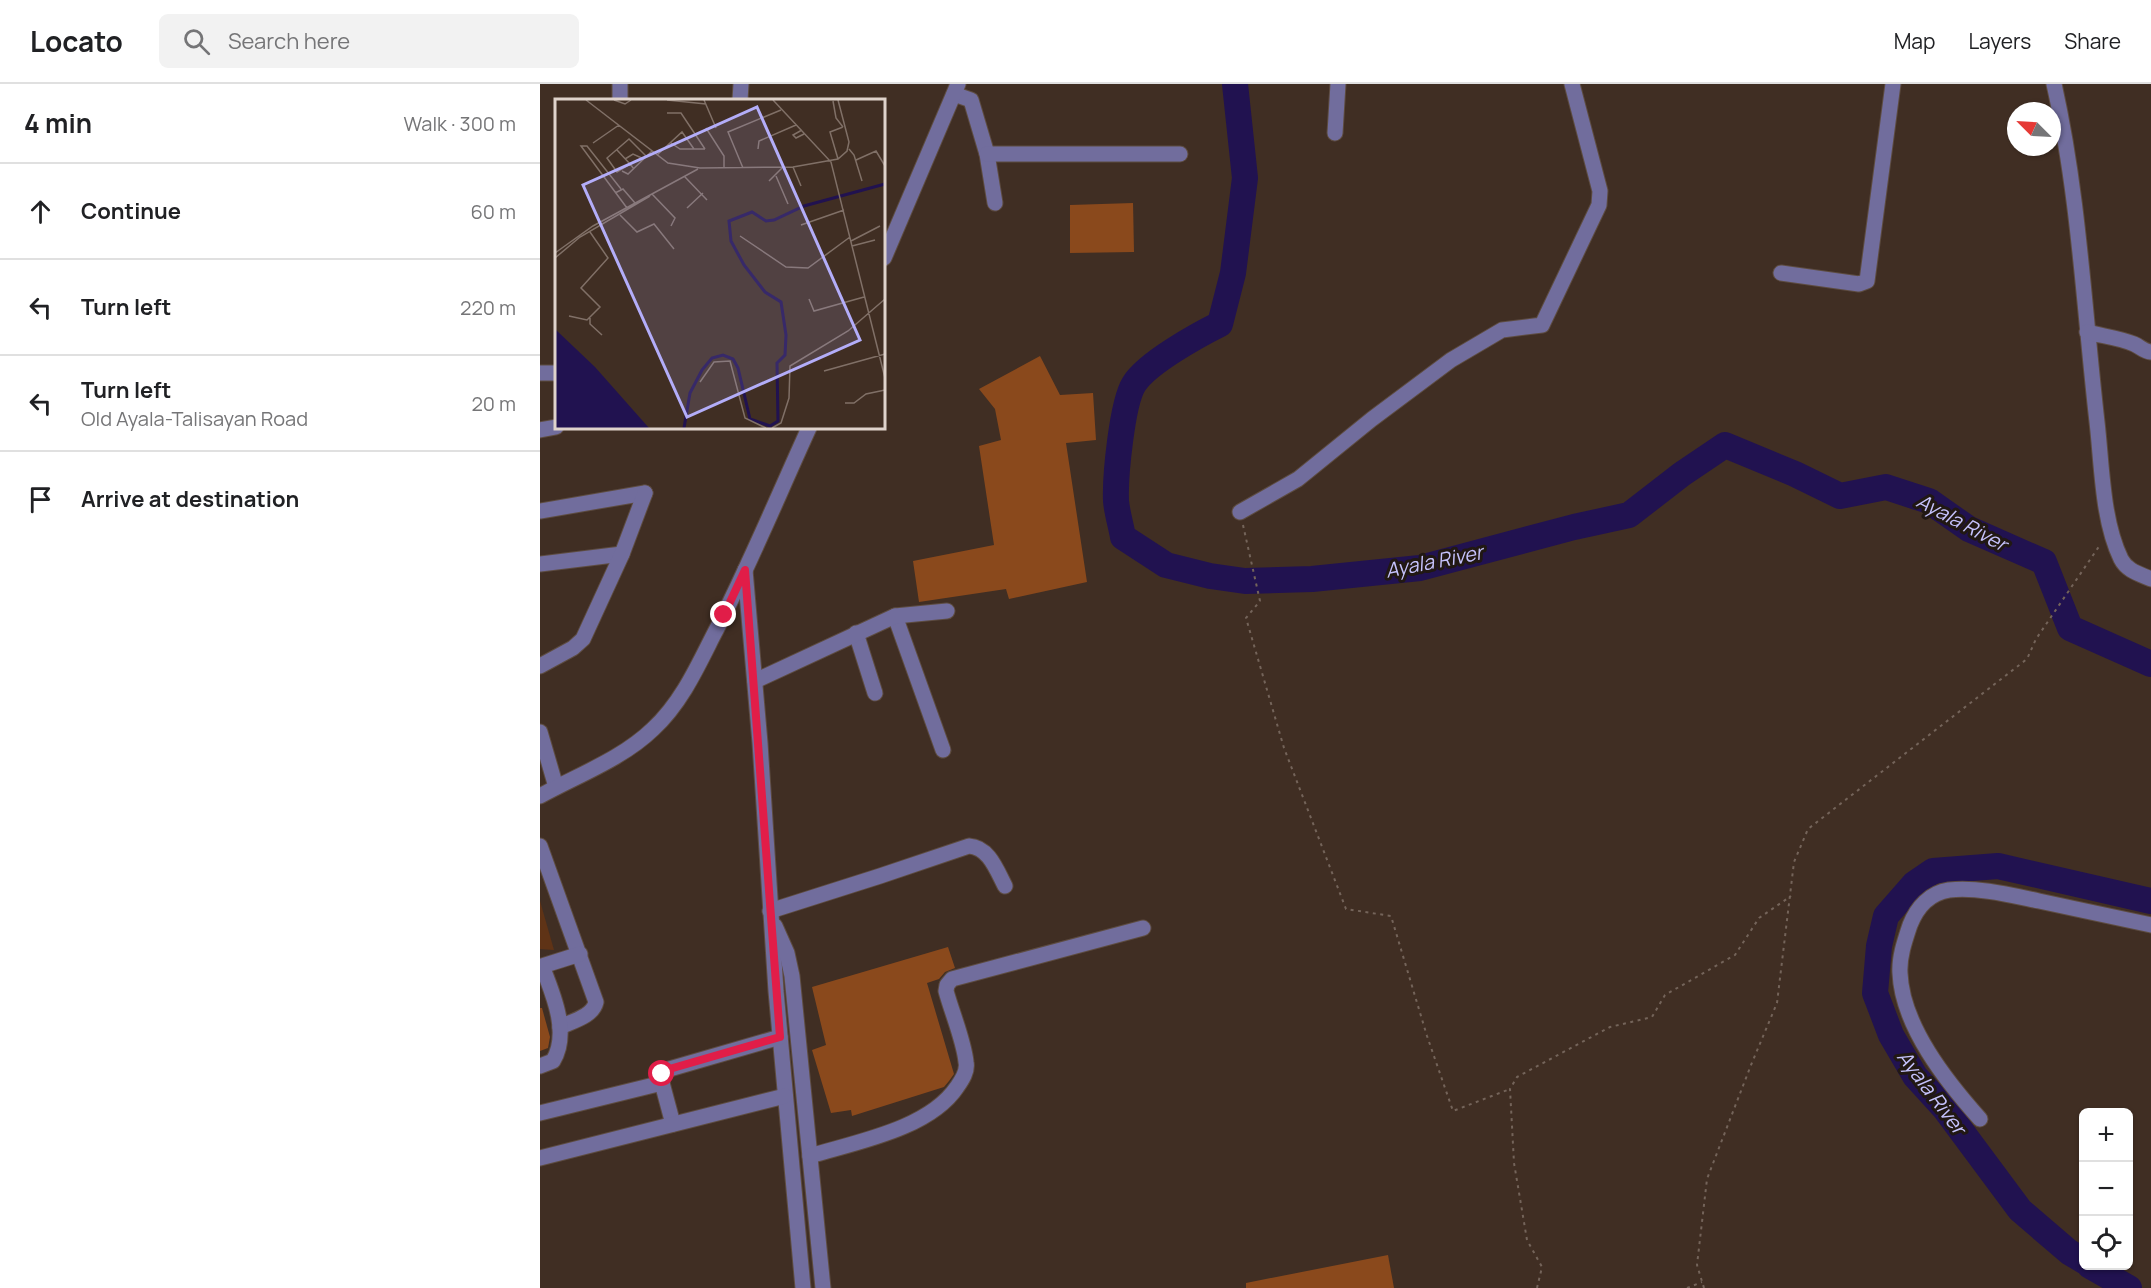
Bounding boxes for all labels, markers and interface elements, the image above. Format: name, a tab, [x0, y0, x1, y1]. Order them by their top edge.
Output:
search box	[159, 14, 579, 68]
text: Locato	[30, 22, 123, 60]
icon: search	[180, 25, 213, 58]
text: Search here	[228, 26, 350, 56]
text: Map	[1894, 27, 1935, 55]
text: Layers	[1968, 27, 2031, 55]
text: Share	[2064, 27, 2121, 55]
inset map	[555, 99, 885, 429]
north arrow	[2007, 102, 2061, 156]
text: 4 min	[24, 105, 92, 141]
text: Walk · 300 m	[404, 110, 516, 137]
icon: ahead	[24, 195, 57, 228]
text: Continue	[81, 196, 181, 226]
text: 60 m	[470, 198, 516, 225]
icon: left	[24, 291, 57, 324]
text: Turn left	[81, 292, 171, 322]
text: 220 m	[460, 294, 516, 321]
text: Turn left	[81, 375, 171, 405]
icon: left	[24, 387, 57, 420]
text: 20 m	[471, 390, 516, 417]
text: Old Ayala-Talisayan Road	[81, 405, 308, 432]
icon: arrive	[24, 483, 57, 516]
text: Arrive at destination	[81, 484, 299, 514]
water label: Ayala River	[1912, 487, 2014, 558]
water label: Ayala River	[1383, 538, 1488, 584]
route end	[710, 601, 736, 627]
water label: Ayala River	[1892, 1044, 1974, 1142]
route start	[648, 1060, 674, 1086]
map controls	[2079, 1108, 2133, 1270]
button: +	[2079, 1108, 2133, 1162]
button: −	[2079, 1162, 2133, 1216]
button: locate	[2079, 1216, 2133, 1270]

